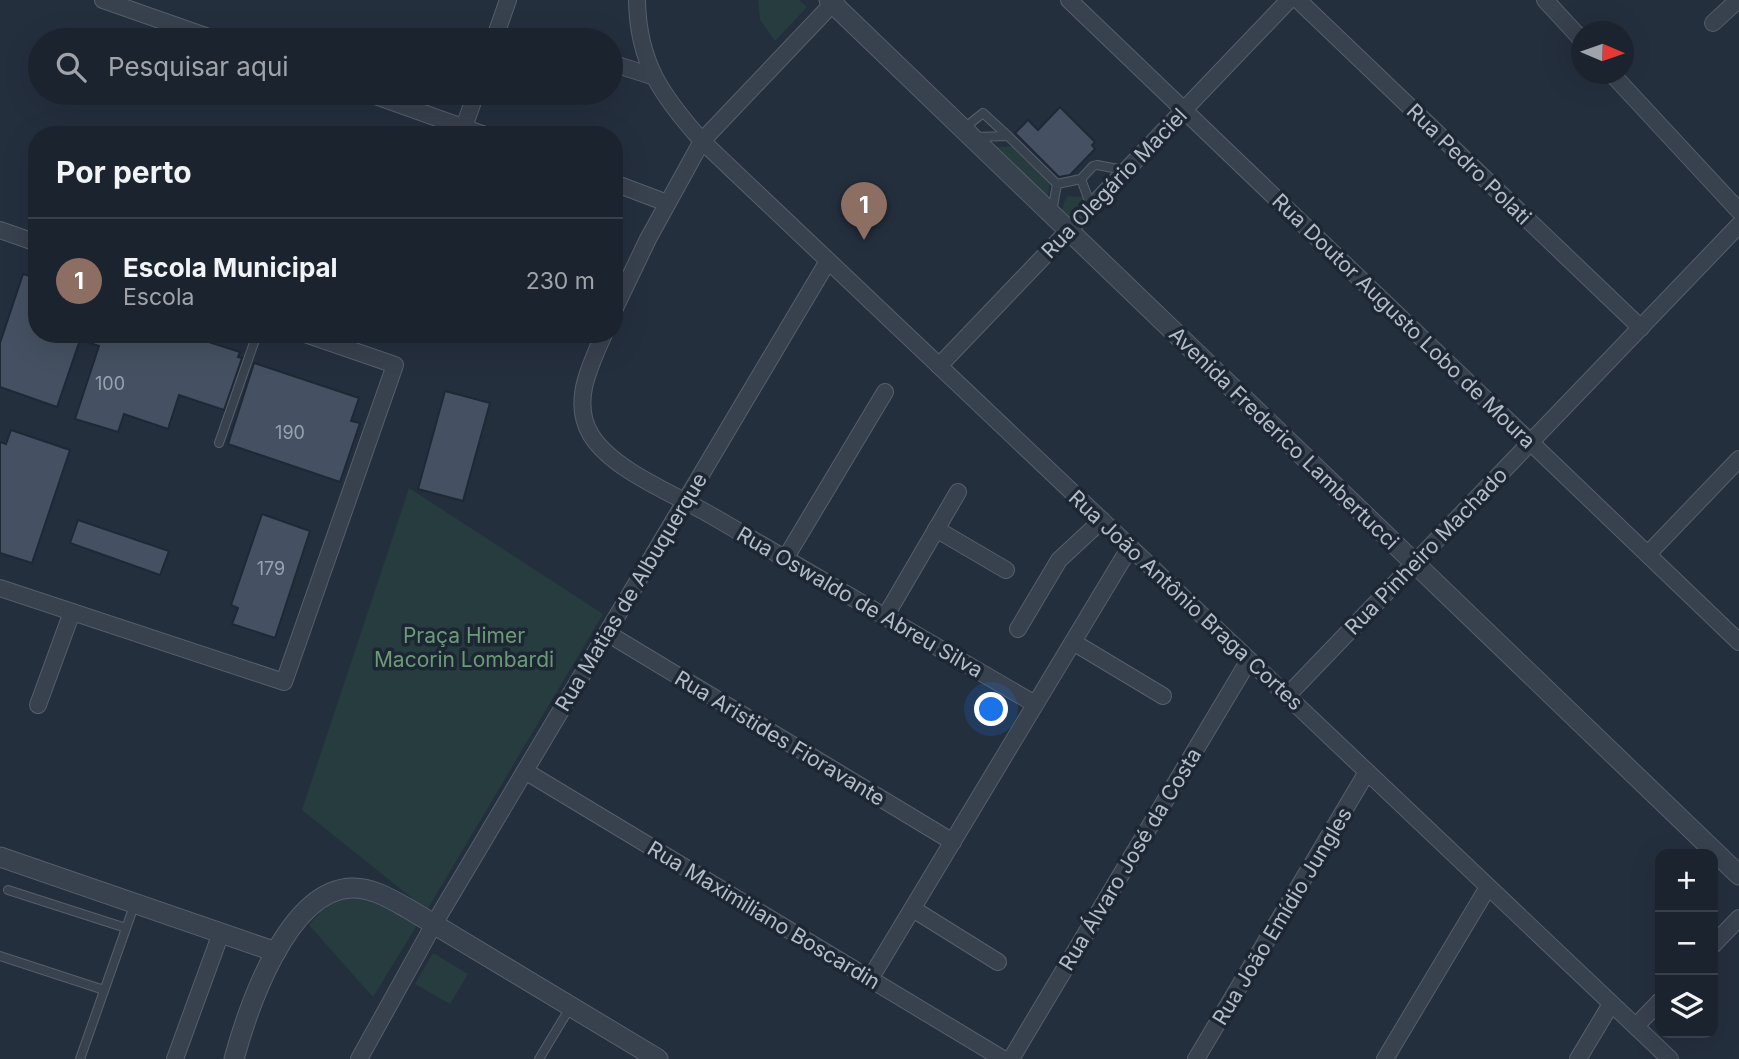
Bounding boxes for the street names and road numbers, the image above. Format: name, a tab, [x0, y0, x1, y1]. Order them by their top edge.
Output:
street label: Rua Pedro Polati	[1402, 98, 1536, 230]
street label: Rua Olegário Maciel	[1036, 103, 1192, 263]
street label: Rua Doutor Augusto Lobo de Moura	[1267, 188, 1541, 454]
street label: Avenida Frederico Lambertucci	[1164, 322, 1404, 554]
street label: Rua Pinheiro Machado	[1340, 462, 1512, 640]
street label: Rua Matias de Albuquerque	[550, 468, 712, 716]
street label: Rua João Antônio Braga Cortes	[1064, 485, 1308, 715]
street label: Rua Oswaldo de Abreu Silva	[733, 521, 987, 683]
street label: Rua Aristides Fioravante	[670, 665, 890, 811]
street label: Rua Álvaro José da Costa	[1053, 743, 1206, 975]
street label: Rua João Emídio Jungles	[1207, 803, 1357, 1029]
street label: Rua Maximiliano Boscardin	[643, 836, 885, 994]

